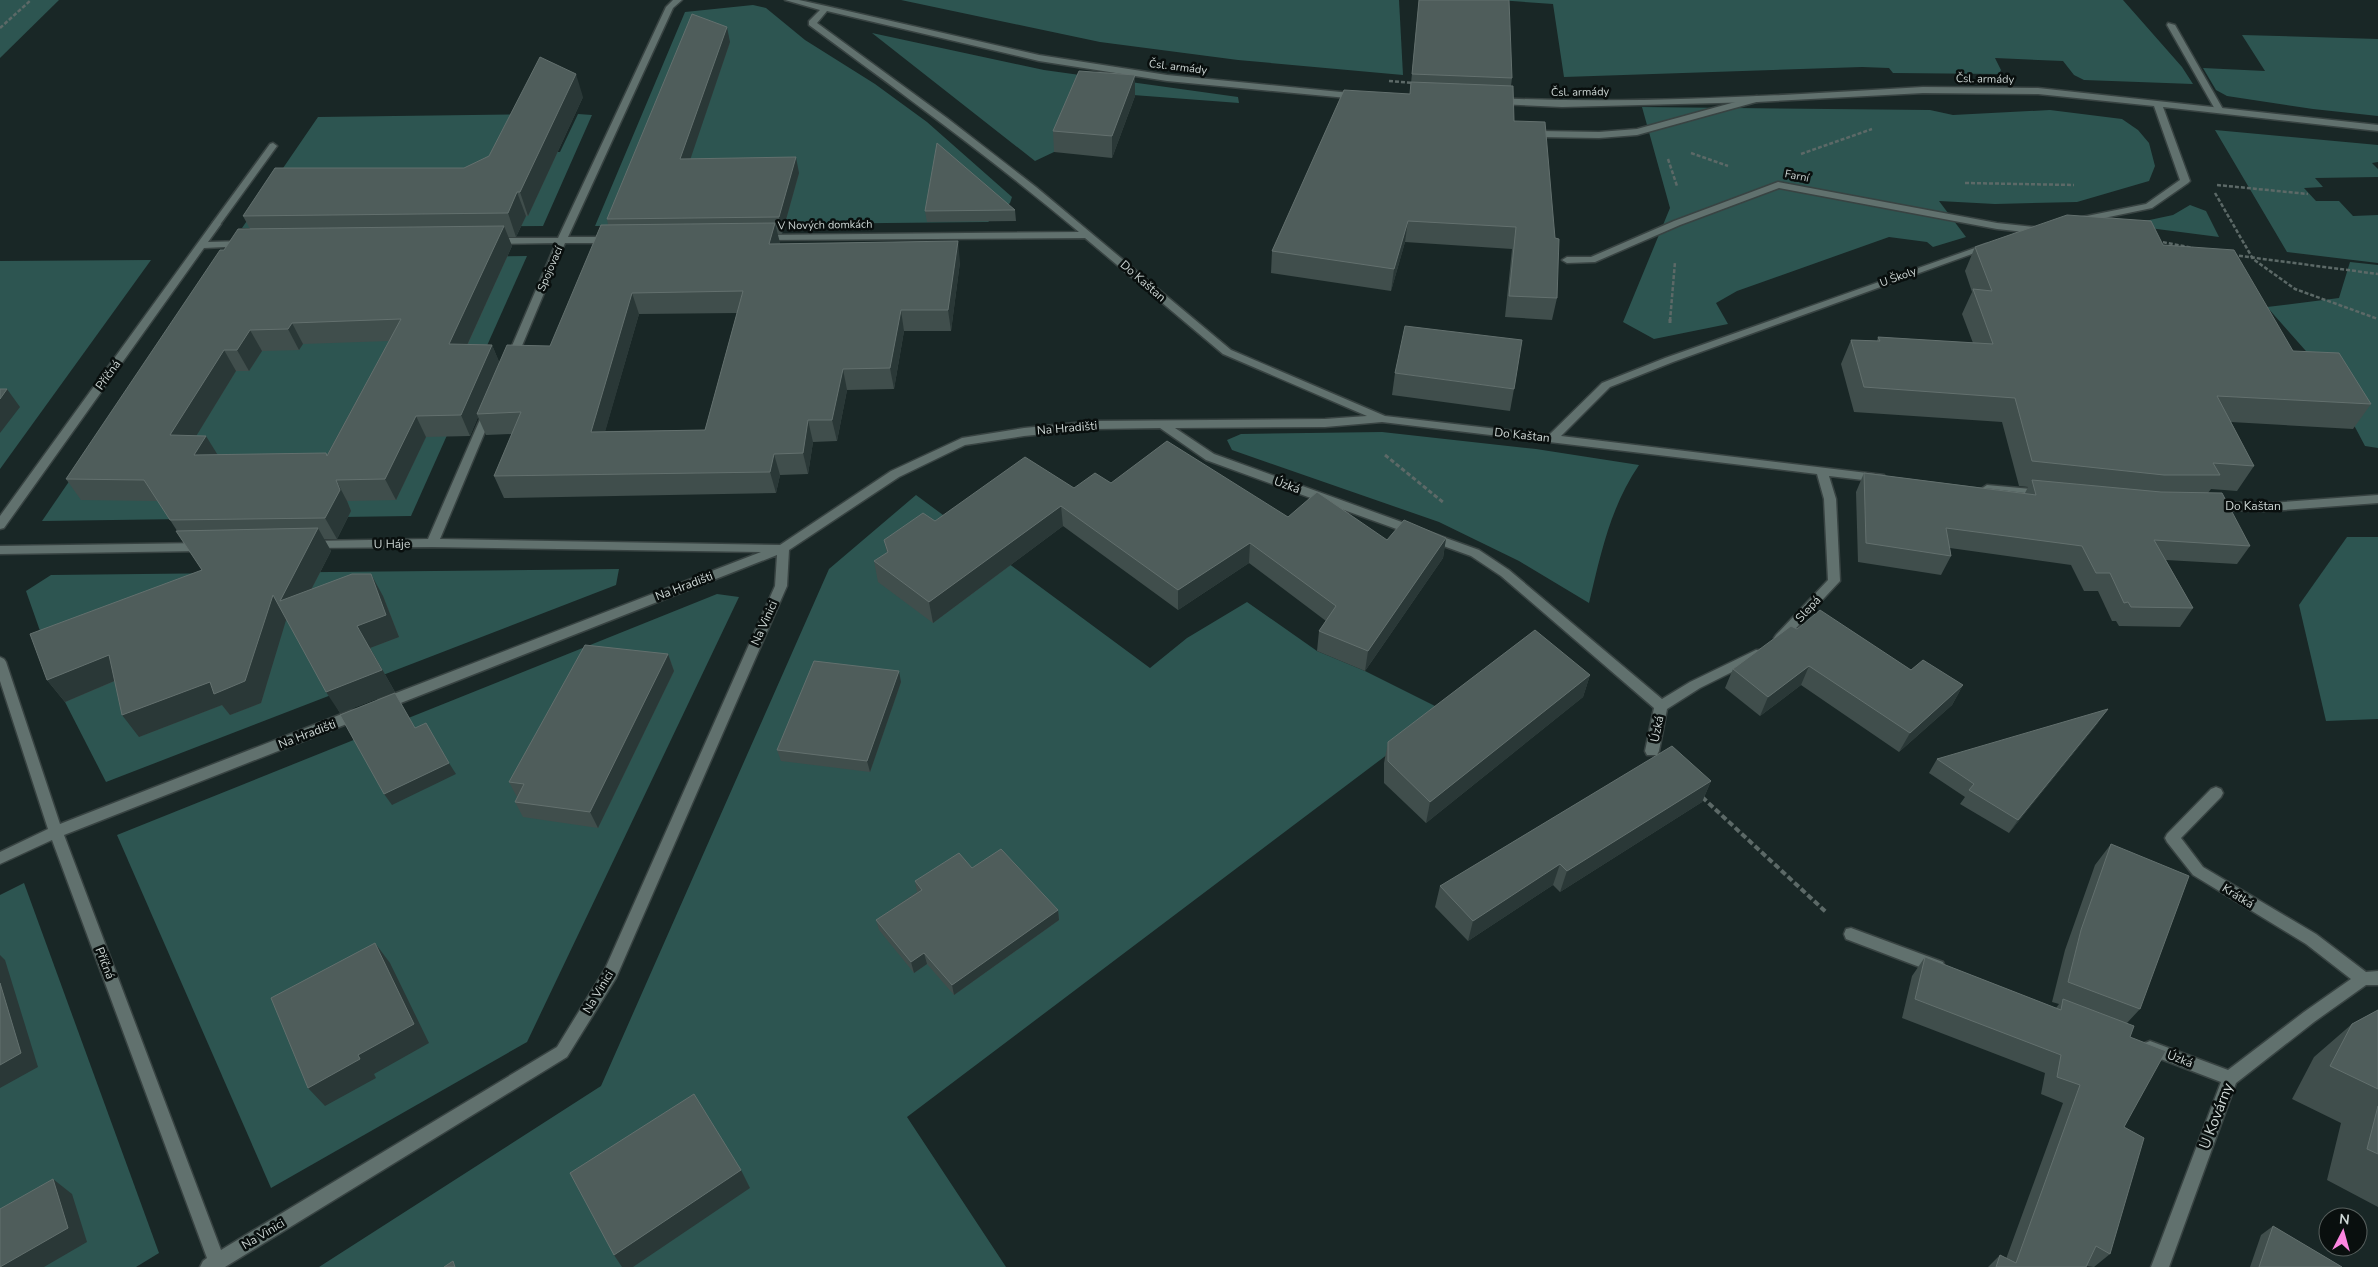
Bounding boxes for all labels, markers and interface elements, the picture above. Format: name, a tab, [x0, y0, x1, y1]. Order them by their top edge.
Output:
street label: Čsl. armády	[1148, 55, 1208, 78]
street label: Čsl. armády	[1956, 70, 2015, 87]
street label: Čsl. armády	[1551, 83, 1610, 100]
street label: Farní	[1784, 166, 1812, 186]
street label: V Nových domkách	[776, 217, 873, 233]
street label: Spojovací	[534, 243, 567, 294]
street label: Do Kaštan	[1117, 257, 1169, 305]
street label: U Školy	[1877, 262, 1919, 291]
street label: Příčná	[92, 357, 124, 393]
street label: Na Hradišti	[1036, 417, 1098, 439]
street label: Do Kaštan	[1494, 424, 1550, 446]
street label: Úzká	[1272, 473, 1302, 497]
street label: Do Kaštan	[2225, 498, 2281, 514]
street label: U Háje	[374, 536, 410, 552]
street label: Na Hradišti	[653, 568, 715, 604]
street label: Slepá	[1792, 592, 1824, 626]
street label: Na Vinici	[747, 598, 781, 648]
street label: Úzká	[1646, 714, 1668, 744]
street label: Na Hradišti	[276, 716, 338, 752]
street label: Krátká	[2219, 880, 2257, 912]
street label: Příčná	[92, 945, 118, 981]
street label: Na Vinici	[579, 968, 617, 1016]
street label: Úzká	[2165, 1047, 2195, 1071]
street label: U Kovárny	[2194, 1080, 2238, 1152]
north arrow	[2318, 1207, 2368, 1257]
text: N	[2338, 1210, 2351, 1230]
street label: Na Vinici	[239, 1215, 287, 1253]

